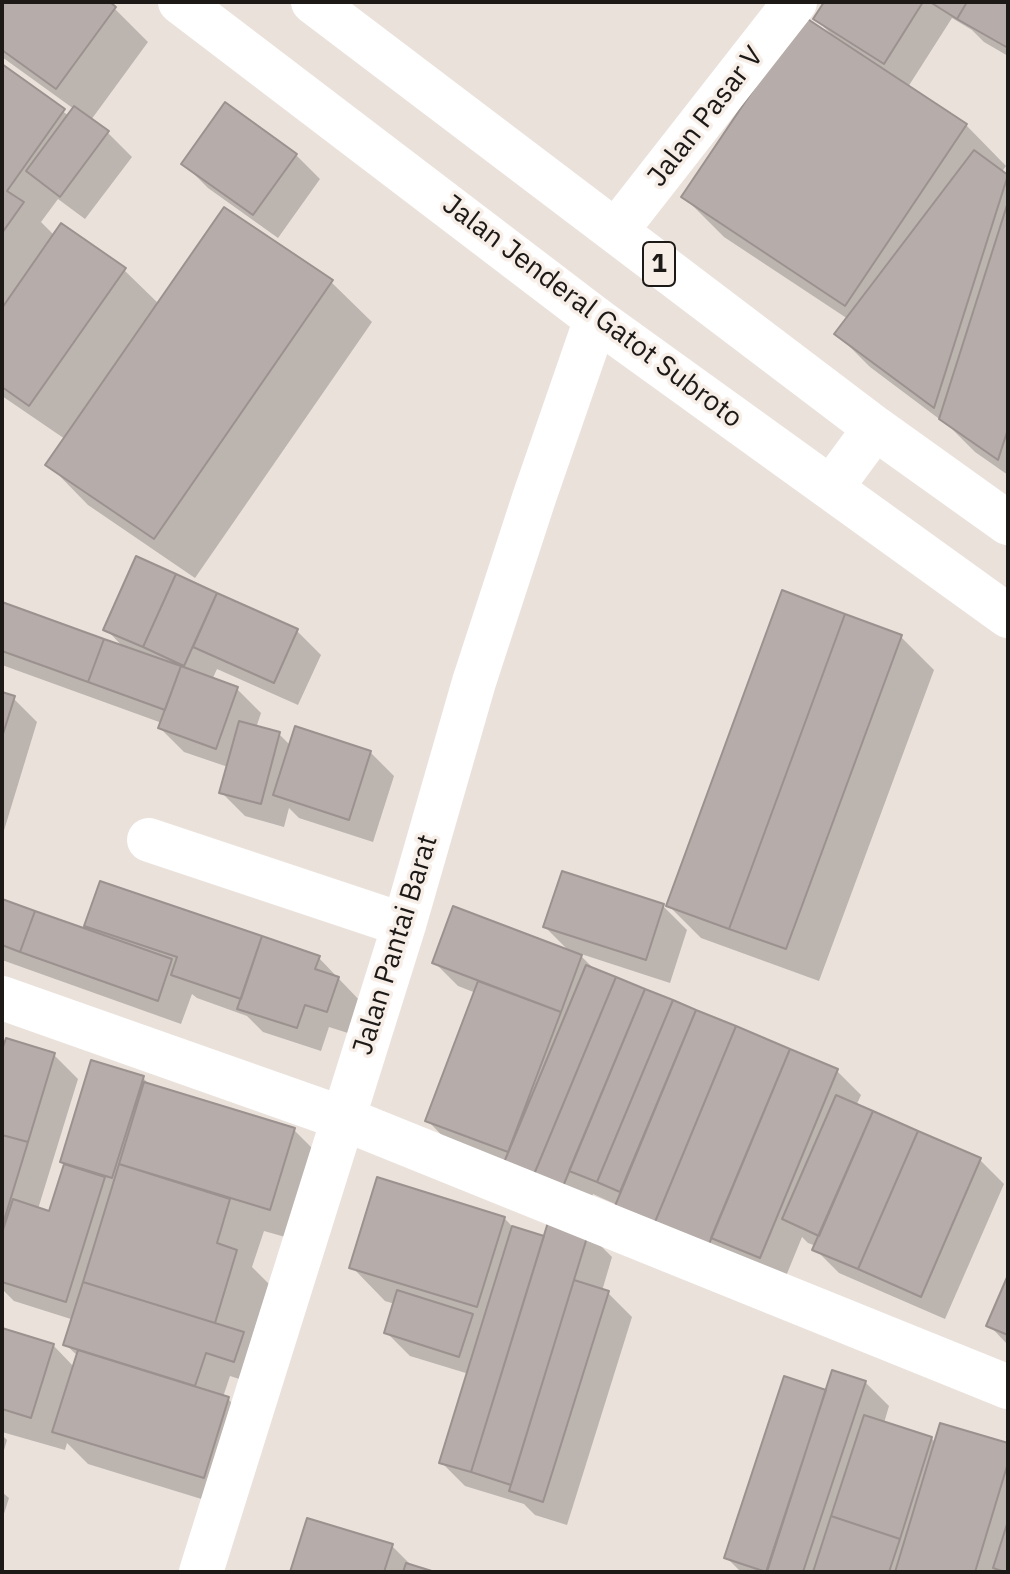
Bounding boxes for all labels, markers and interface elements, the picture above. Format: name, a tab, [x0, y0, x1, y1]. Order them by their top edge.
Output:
street label: Jalan Pasar V	[641, 40, 771, 194]
street label: Jalan Jenderal Gatot Subroto	[435, 188, 749, 436]
road number: 1	[643, 242, 675, 286]
street label: Jalan Pantai Barat	[347, 831, 445, 1059]

